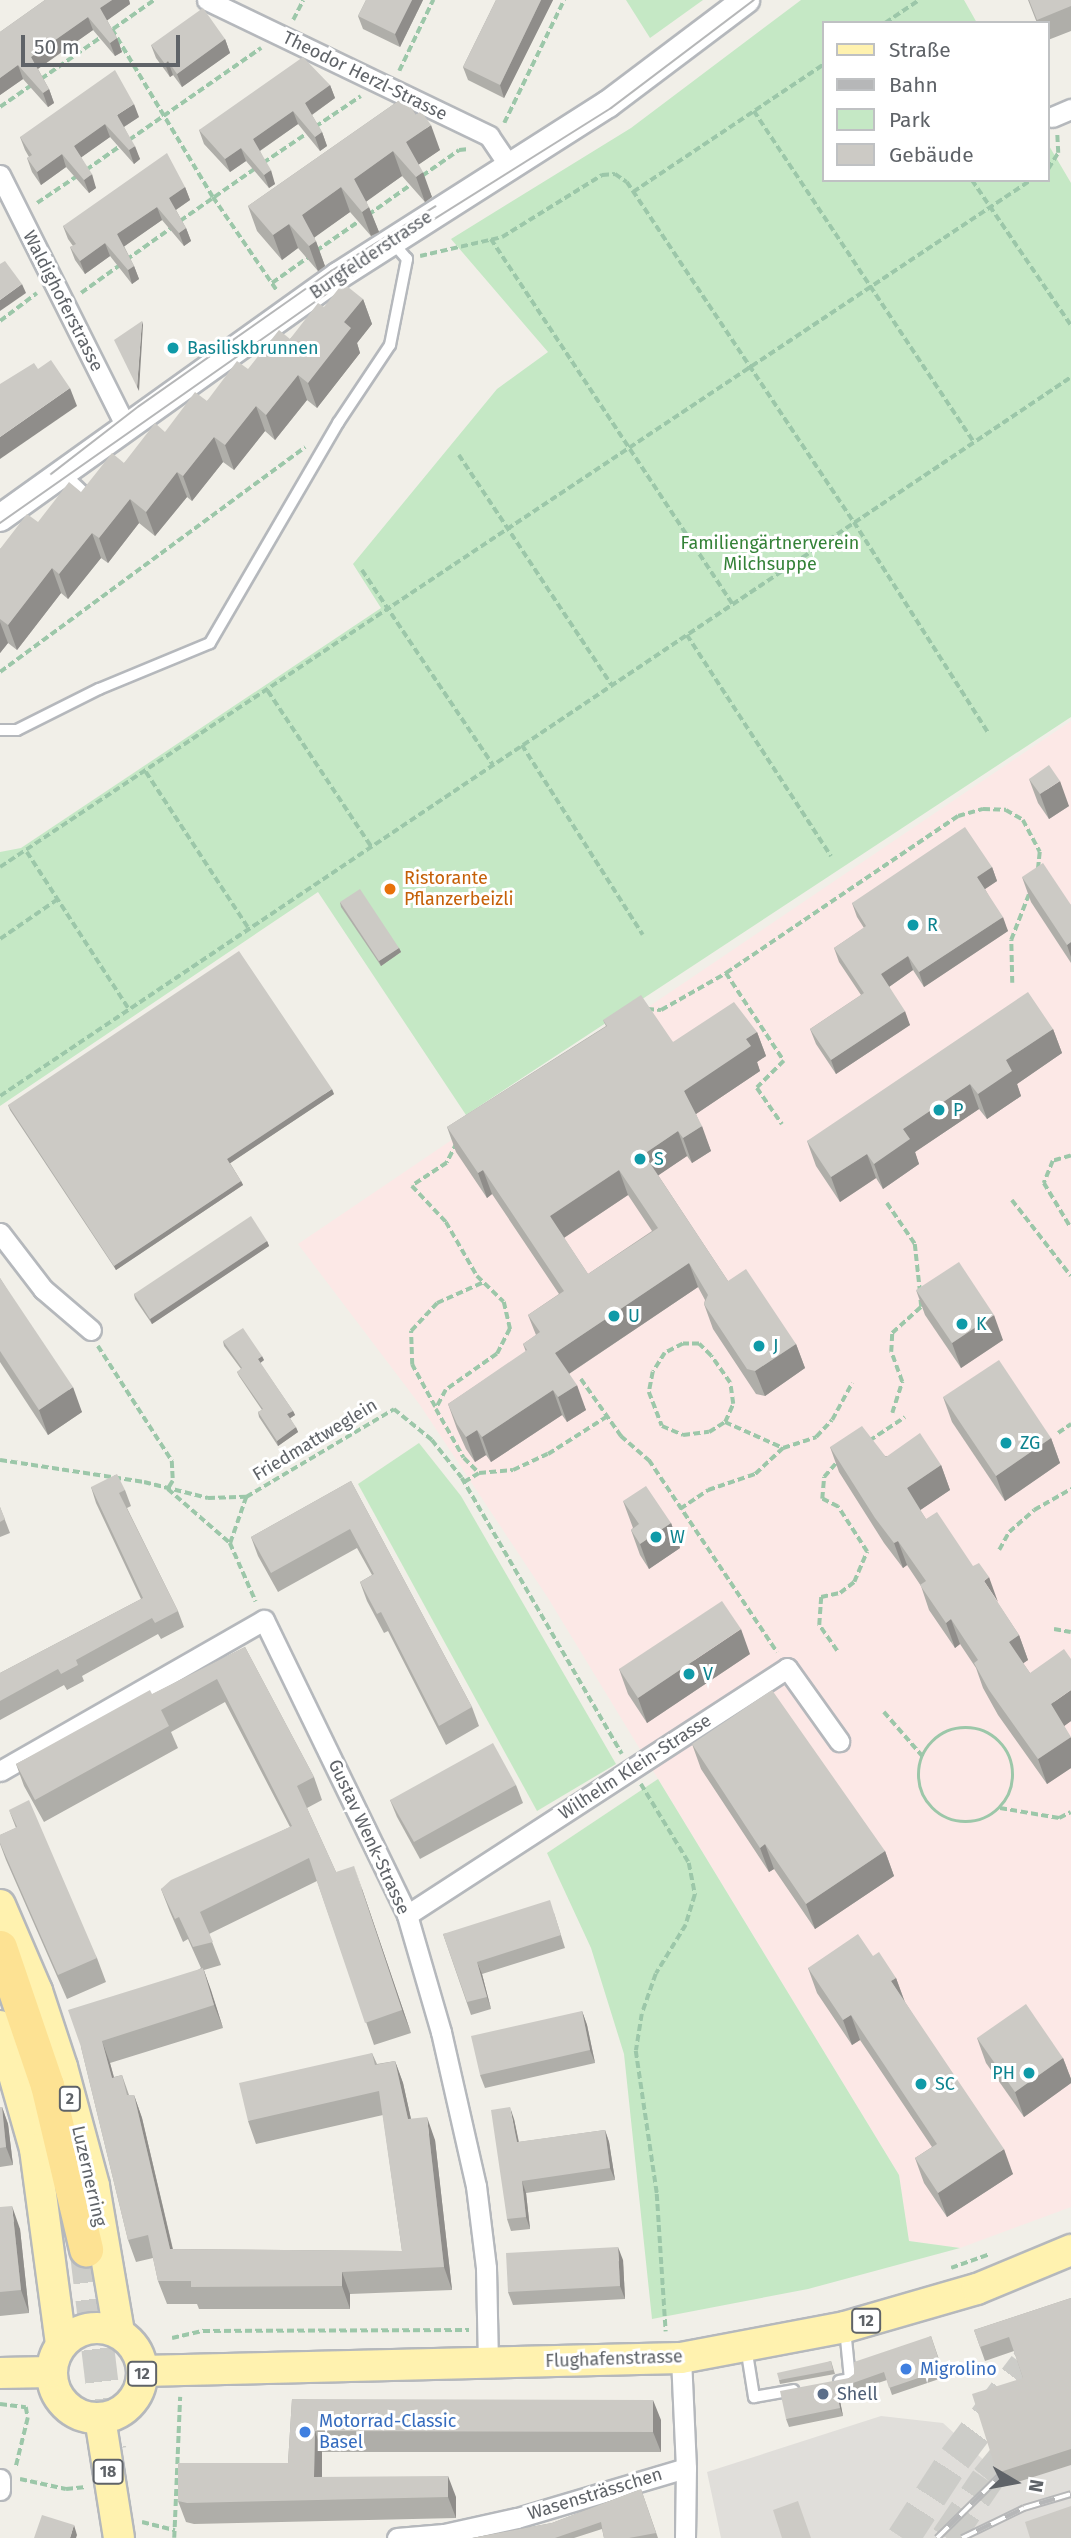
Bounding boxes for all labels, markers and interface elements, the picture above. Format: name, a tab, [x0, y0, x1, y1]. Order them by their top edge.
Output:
scale bar	[24, 21, 184, 65]
legend	[822, 21, 1050, 182]
street label: Theodor Herzl-Strasse	[279, 27, 451, 125]
text: 50 m	[34, 34, 80, 60]
text: Straße	[889, 37, 951, 63]
text: Bahn	[889, 72, 938, 98]
text: Park	[889, 107, 930, 133]
text: Gebäude	[889, 142, 974, 168]
street label: Burgfelderstrasse	[306, 206, 436, 304]
street label: Waldighoferstrasse	[18, 227, 108, 375]
place label: Basiliskbrunnen	[187, 337, 319, 359]
marker: Basiliskbrunnen	[165, 340, 181, 356]
park label: Familiengärtnerverein Milchsuppe	[681, 533, 859, 576]
place label: Ristorante Pflanzerbeizli	[404, 868, 514, 910]
marker: Ristorante Pflanzerbeizli	[382, 881, 398, 897]
place label: R	[927, 914, 938, 936]
marker: R	[905, 917, 921, 933]
place label: P	[953, 1099, 963, 1121]
marker: P	[931, 1102, 947, 1118]
place label: S	[654, 1148, 664, 1170]
marker: S	[632, 1151, 648, 1167]
place label: U	[628, 1305, 640, 1327]
marker: U	[606, 1308, 622, 1324]
place label: K	[976, 1313, 987, 1335]
marker: K	[954, 1316, 970, 1332]
place label: J	[773, 1335, 778, 1357]
marker: J	[751, 1338, 767, 1354]
street label: Friedmattweglein	[249, 1394, 381, 1486]
place label: ZG	[1020, 1432, 1040, 1454]
marker: ZG	[998, 1435, 1014, 1451]
place label: W	[670, 1526, 685, 1548]
marker: W	[648, 1529, 664, 1545]
place label: V	[703, 1663, 713, 1685]
marker: V	[681, 1666, 697, 1682]
street label: Wilhelm Klein-Strasse	[555, 1710, 715, 1824]
street label: Gustav Wenk-Strasse	[324, 1756, 414, 1918]
place label: PH	[992, 2062, 1015, 2084]
marker: PH	[1021, 2065, 1037, 2081]
place label: SC	[935, 2073, 955, 2095]
marker: SC	[913, 2076, 929, 2092]
road number: 2	[58, 2086, 82, 2112]
street label: Luzernerring	[67, 2123, 111, 2229]
road number: 12	[850, 2308, 882, 2334]
street label: Flughafenstrasse	[545, 2346, 683, 2372]
place label: Migrolino	[920, 2358, 997, 2380]
marker: Migrolino	[898, 2361, 914, 2377]
road number: 12	[126, 2362, 158, 2386]
place label: Shell	[837, 2383, 878, 2405]
marker: Shell	[815, 2386, 831, 2402]
place label: Motorrad-Classic Basel	[319, 2411, 456, 2454]
marker: Motorrad-Classic Basel	[297, 2424, 313, 2440]
north arrow	[980, 2447, 1050, 2517]
road number: 18	[92, 2460, 124, 2484]
street label: Wasensträsschen	[525, 2463, 665, 2525]
text: N	[1024, 2478, 1049, 2494]

